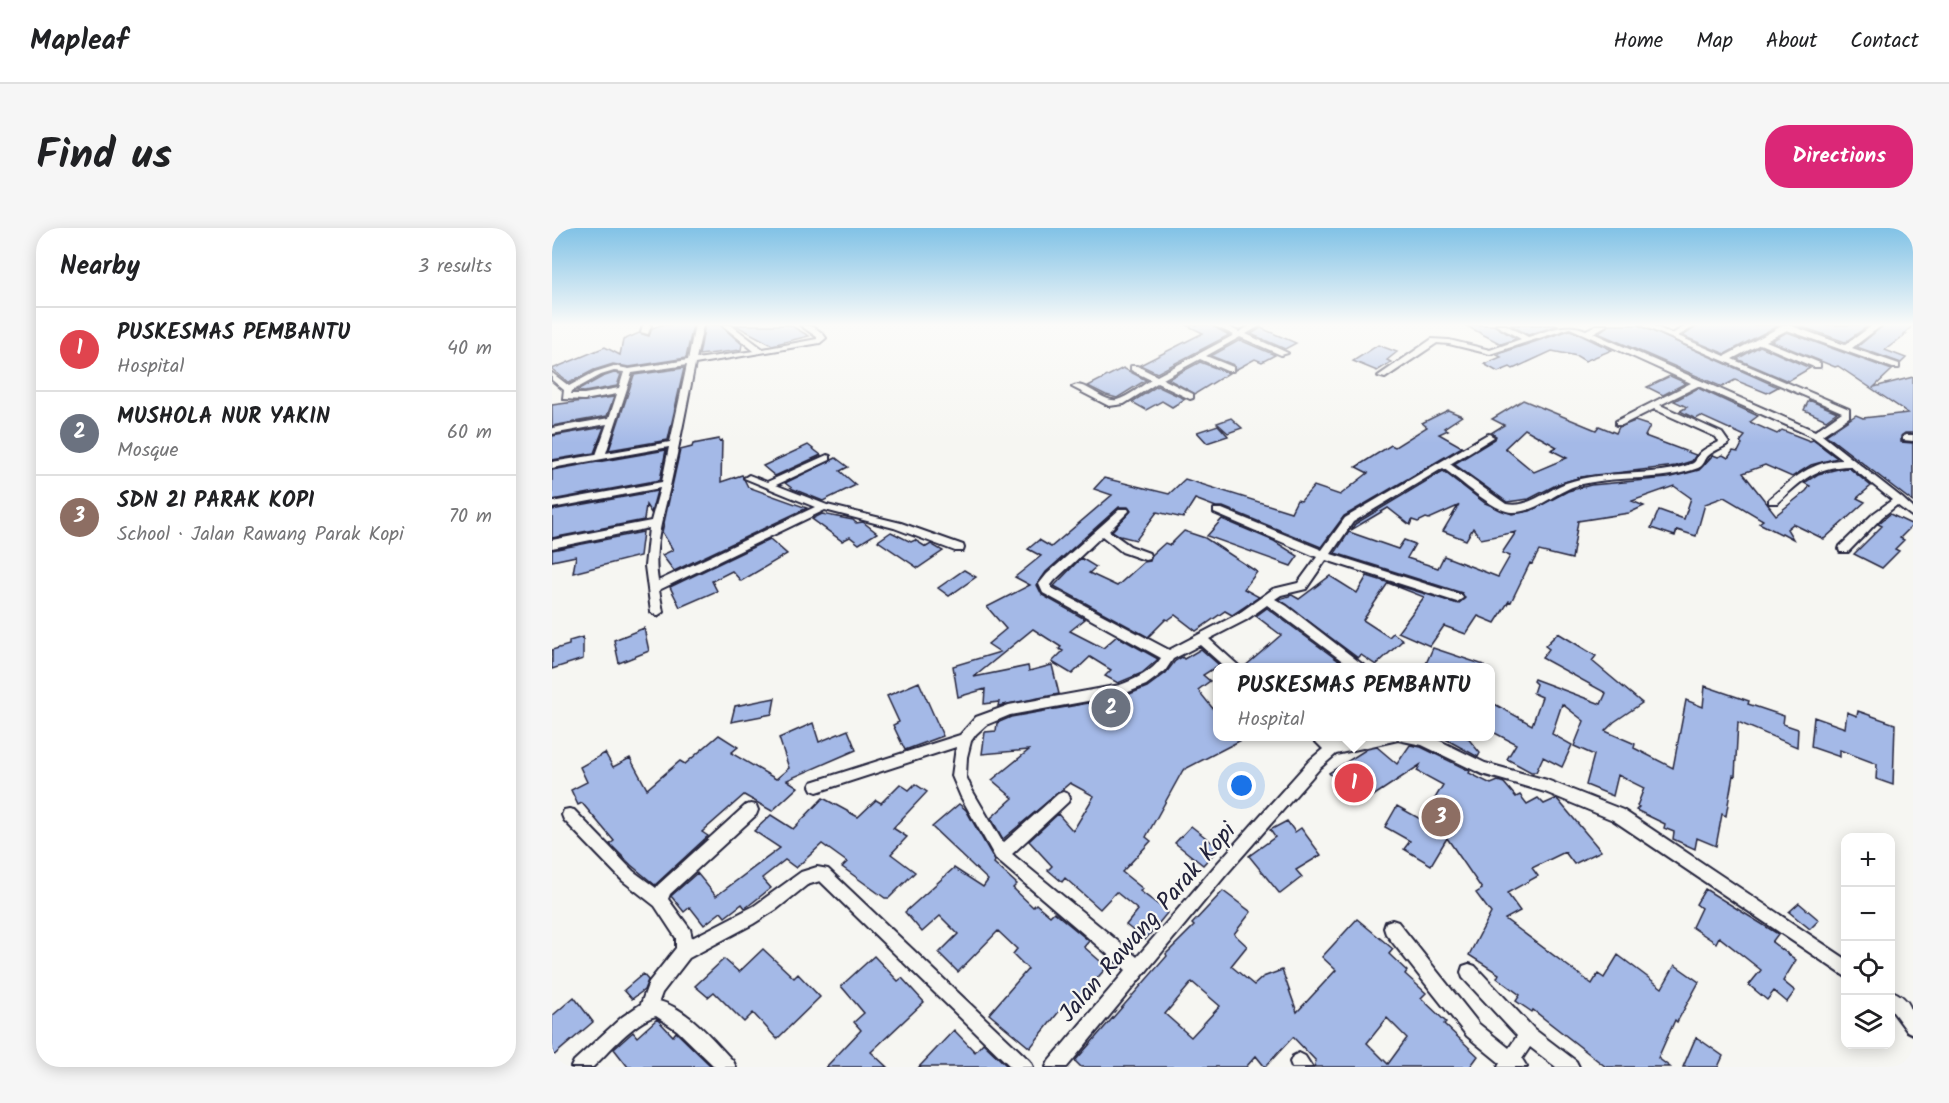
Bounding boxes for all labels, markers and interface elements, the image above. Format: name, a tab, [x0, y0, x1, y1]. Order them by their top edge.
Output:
text: Mapleaf	[30, 19, 128, 64]
text: Home	[1614, 25, 1663, 58]
text: Map	[1696, 25, 1733, 58]
text: About	[1766, 25, 1817, 58]
text: Contact	[1850, 25, 1919, 58]
text: Find us	[36, 123, 172, 190]
button: Directions	[1765, 125, 1913, 188]
text: Nearby	[60, 246, 140, 288]
text: 3 results	[418, 251, 492, 283]
text: PUSKESMAS PEMBANTU	[117, 316, 350, 351]
text: 1	[76, 333, 83, 365]
text: 40 m	[447, 333, 492, 365]
text: Hospital	[117, 351, 184, 383]
text: MUSHOLA NUR YAKIN	[117, 400, 330, 435]
text: 2	[74, 417, 85, 449]
text: 60 m	[447, 417, 492, 449]
text: Mosque	[117, 435, 178, 467]
text: SDN 21 PARAK KOPI	[117, 484, 315, 519]
text: 3	[74, 501, 85, 533]
text: 70 m	[449, 501, 492, 533]
text: School · Jalan Rawang Parak Kopi	[117, 519, 404, 551]
popup	[1213, 663, 1495, 741]
text: PUSKESMAS PEMBANTU	[1237, 669, 1471, 704]
pin: 2	[1092, 686, 1130, 730]
text: Hospital	[1237, 704, 1305, 736]
pin: 1	[1334, 760, 1374, 806]
your location	[1227, 771, 1256, 800]
pin: 3	[1422, 794, 1460, 840]
street label: Jalan Rawang Parak Kopi	[1050, 813, 1247, 1032]
map controls	[1841, 833, 1895, 1049]
button: +	[1841, 833, 1895, 887]
button: −	[1841, 887, 1895, 941]
button: locate	[1841, 941, 1895, 995]
button: layers	[1841, 995, 1895, 1049]

